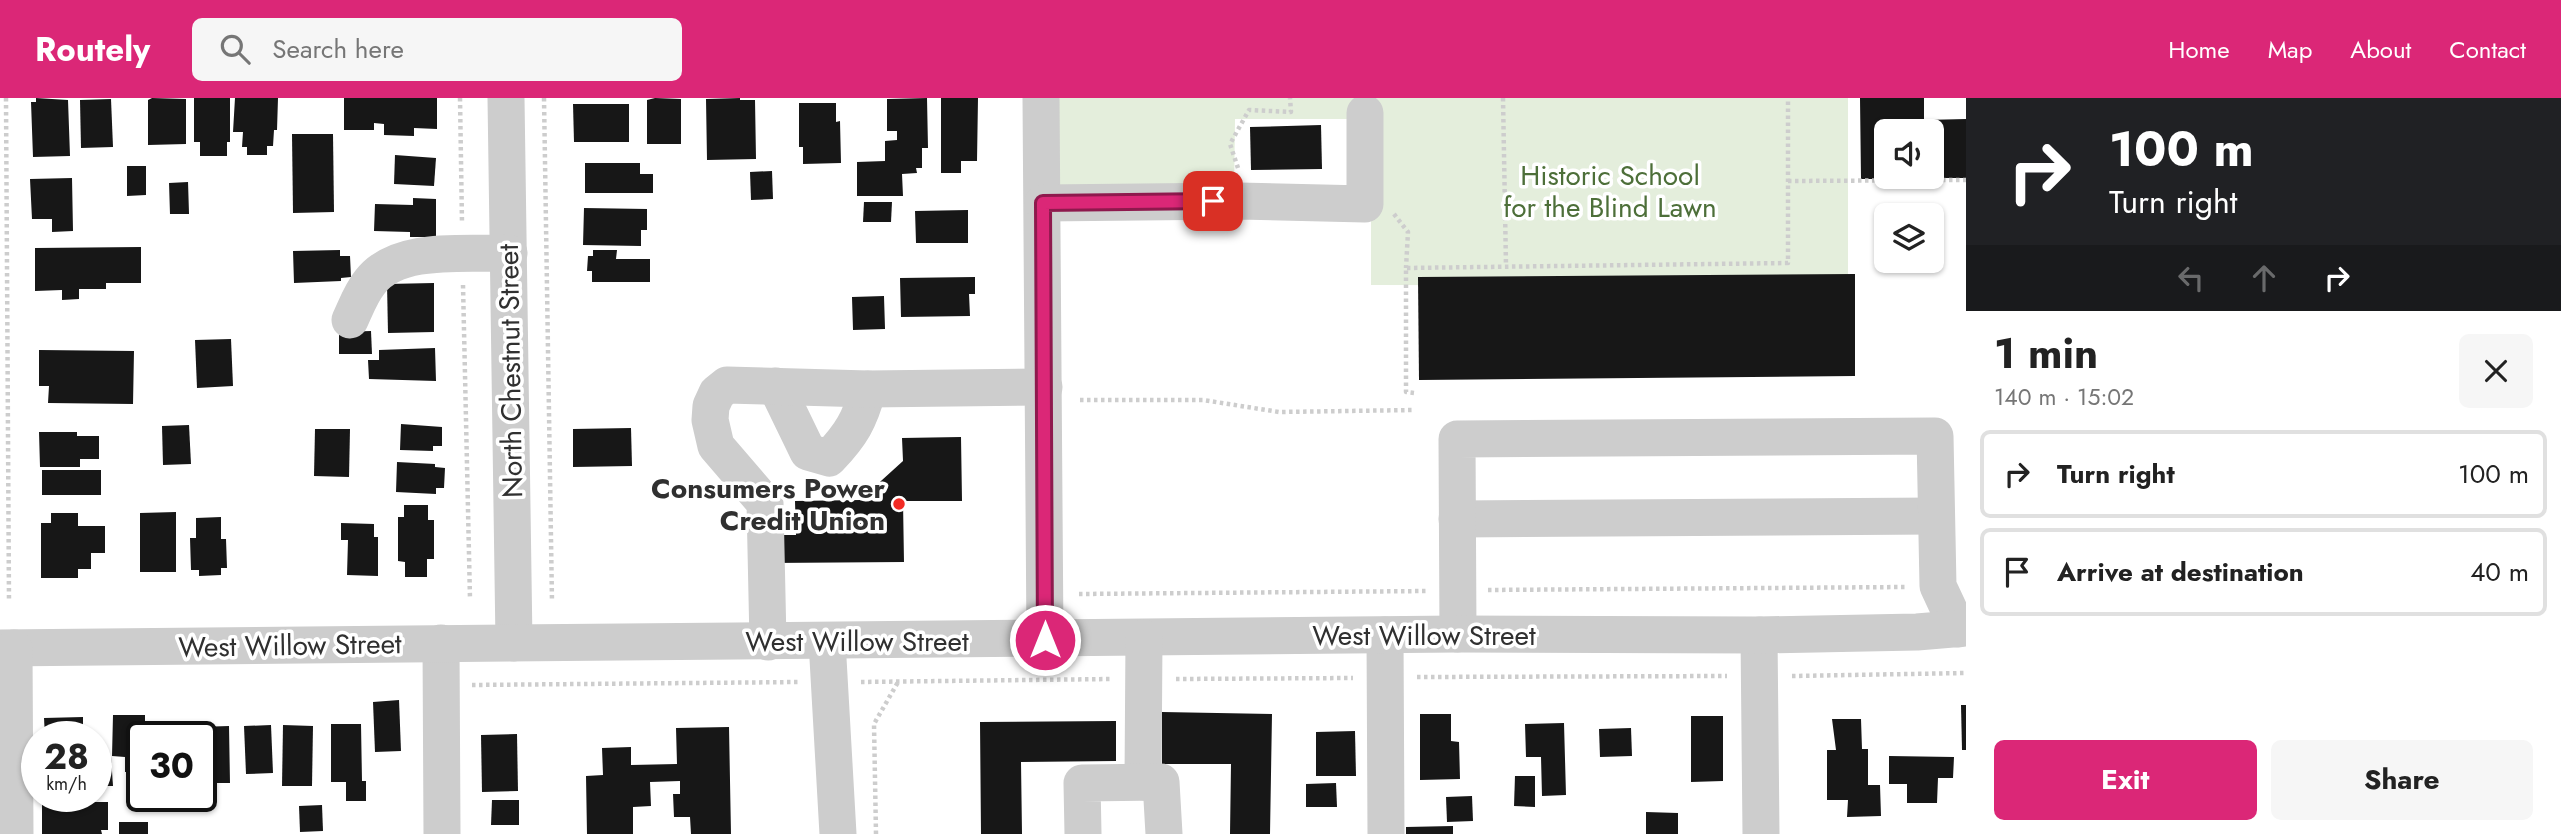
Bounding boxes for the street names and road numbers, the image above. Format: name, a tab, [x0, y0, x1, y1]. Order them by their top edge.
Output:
street label: North Chestnut Street	[488, 243, 533, 498]
street label: West Willow Street	[1312, 615, 1536, 656]
street label: West Willow Street	[745, 621, 969, 662]
street label: West Willow Street	[178, 623, 402, 668]

